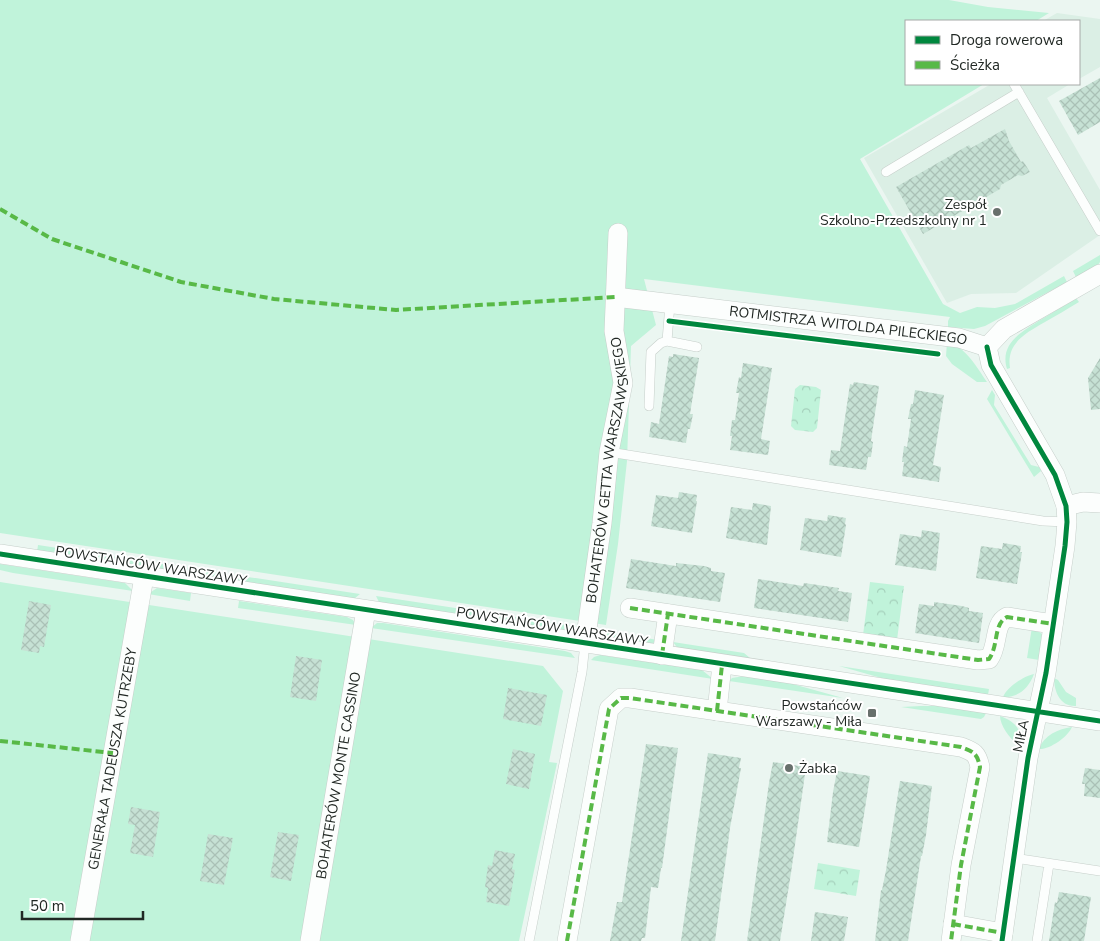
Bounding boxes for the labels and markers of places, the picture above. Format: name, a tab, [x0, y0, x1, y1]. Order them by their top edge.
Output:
place label: Zespół Szkolno-Przedszkolny nr 1	[820, 195, 988, 230]
marker: Zespół Szkolno-Przedszkolny nr 1	[991, 206, 1003, 218]
place label: Powstańców Warszawy - Miła	[755, 696, 862, 731]
marker: Powstańców Warszawy - Miła	[866, 707, 878, 719]
place label: Żabka	[799, 759, 837, 778]
marker: Żabka	[783, 762, 795, 774]

